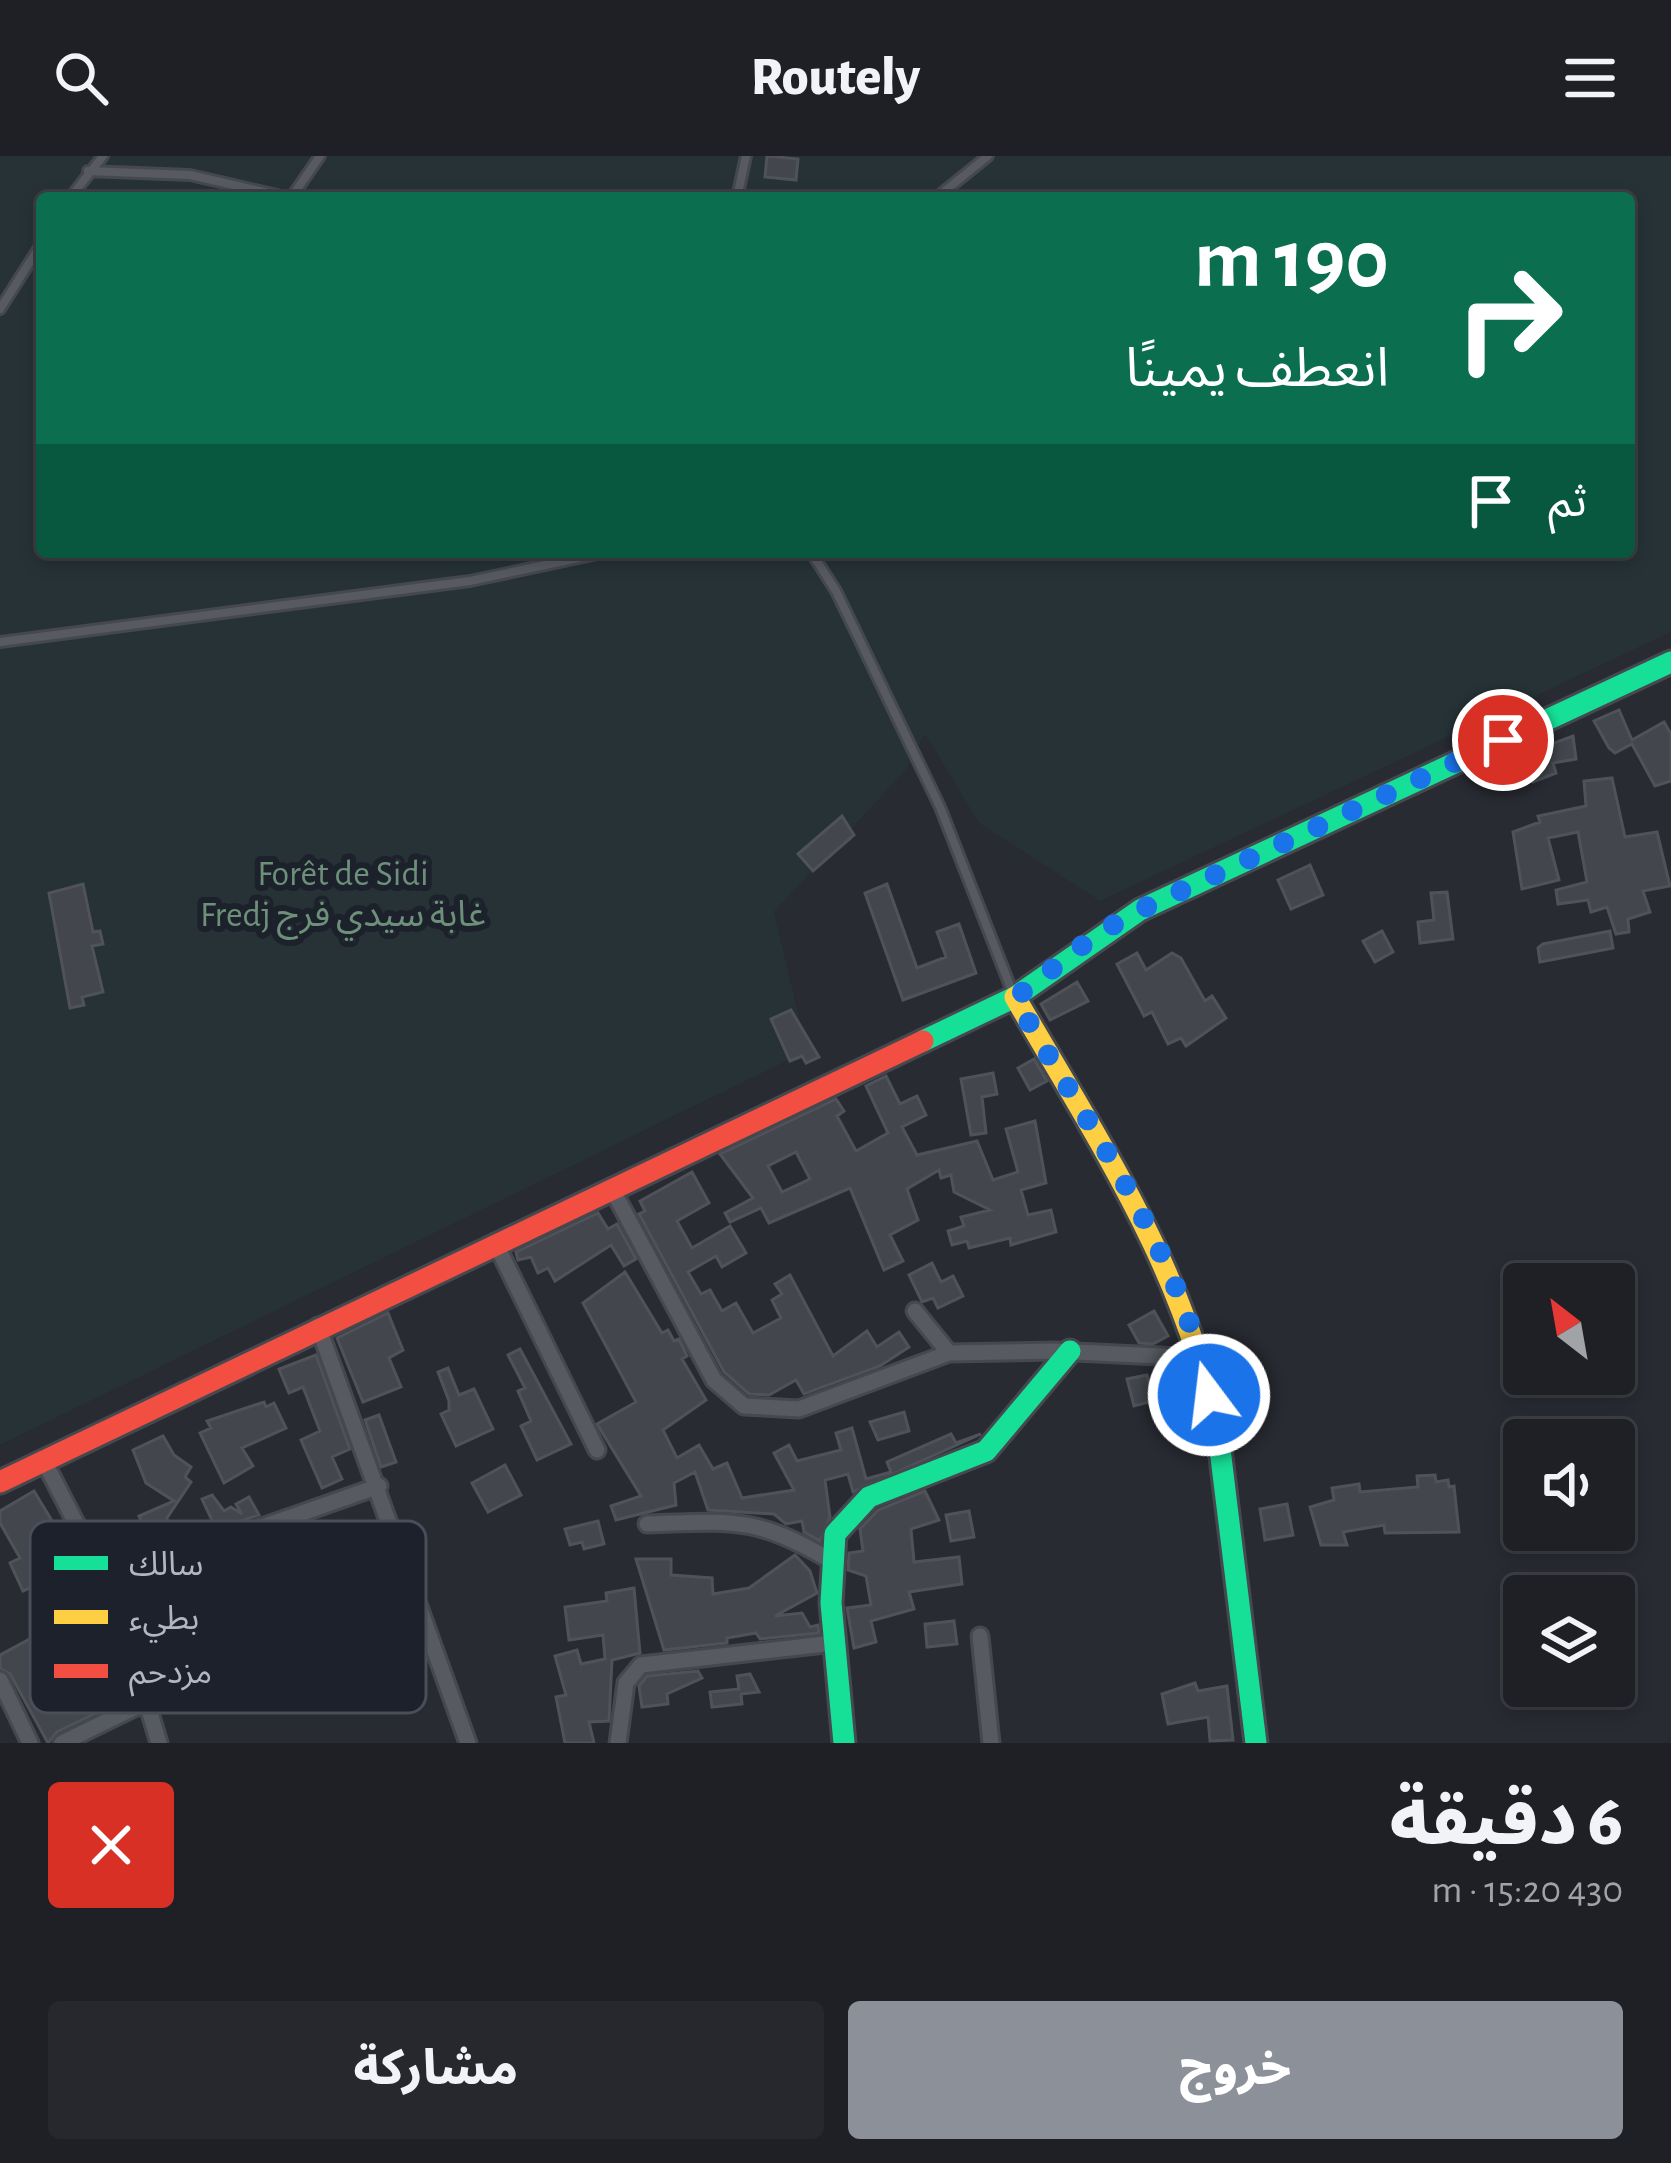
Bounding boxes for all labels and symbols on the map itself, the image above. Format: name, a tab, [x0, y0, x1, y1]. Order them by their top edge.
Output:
pin	[1452, 689, 1554, 791]
park label: Forêt de Sidi Fredj غابة سيدي فرج	[200, 856, 486, 941]
north arrow	[1503, 1263, 1635, 1395]
position arrow	[1146, 1332, 1272, 1458]
legend	[30, 1521, 426, 1713]
text: سالك	[129, 1549, 203, 1582]
text: بطيء	[129, 1603, 199, 1643]
text: مزدحم	[129, 1657, 212, 1697]

